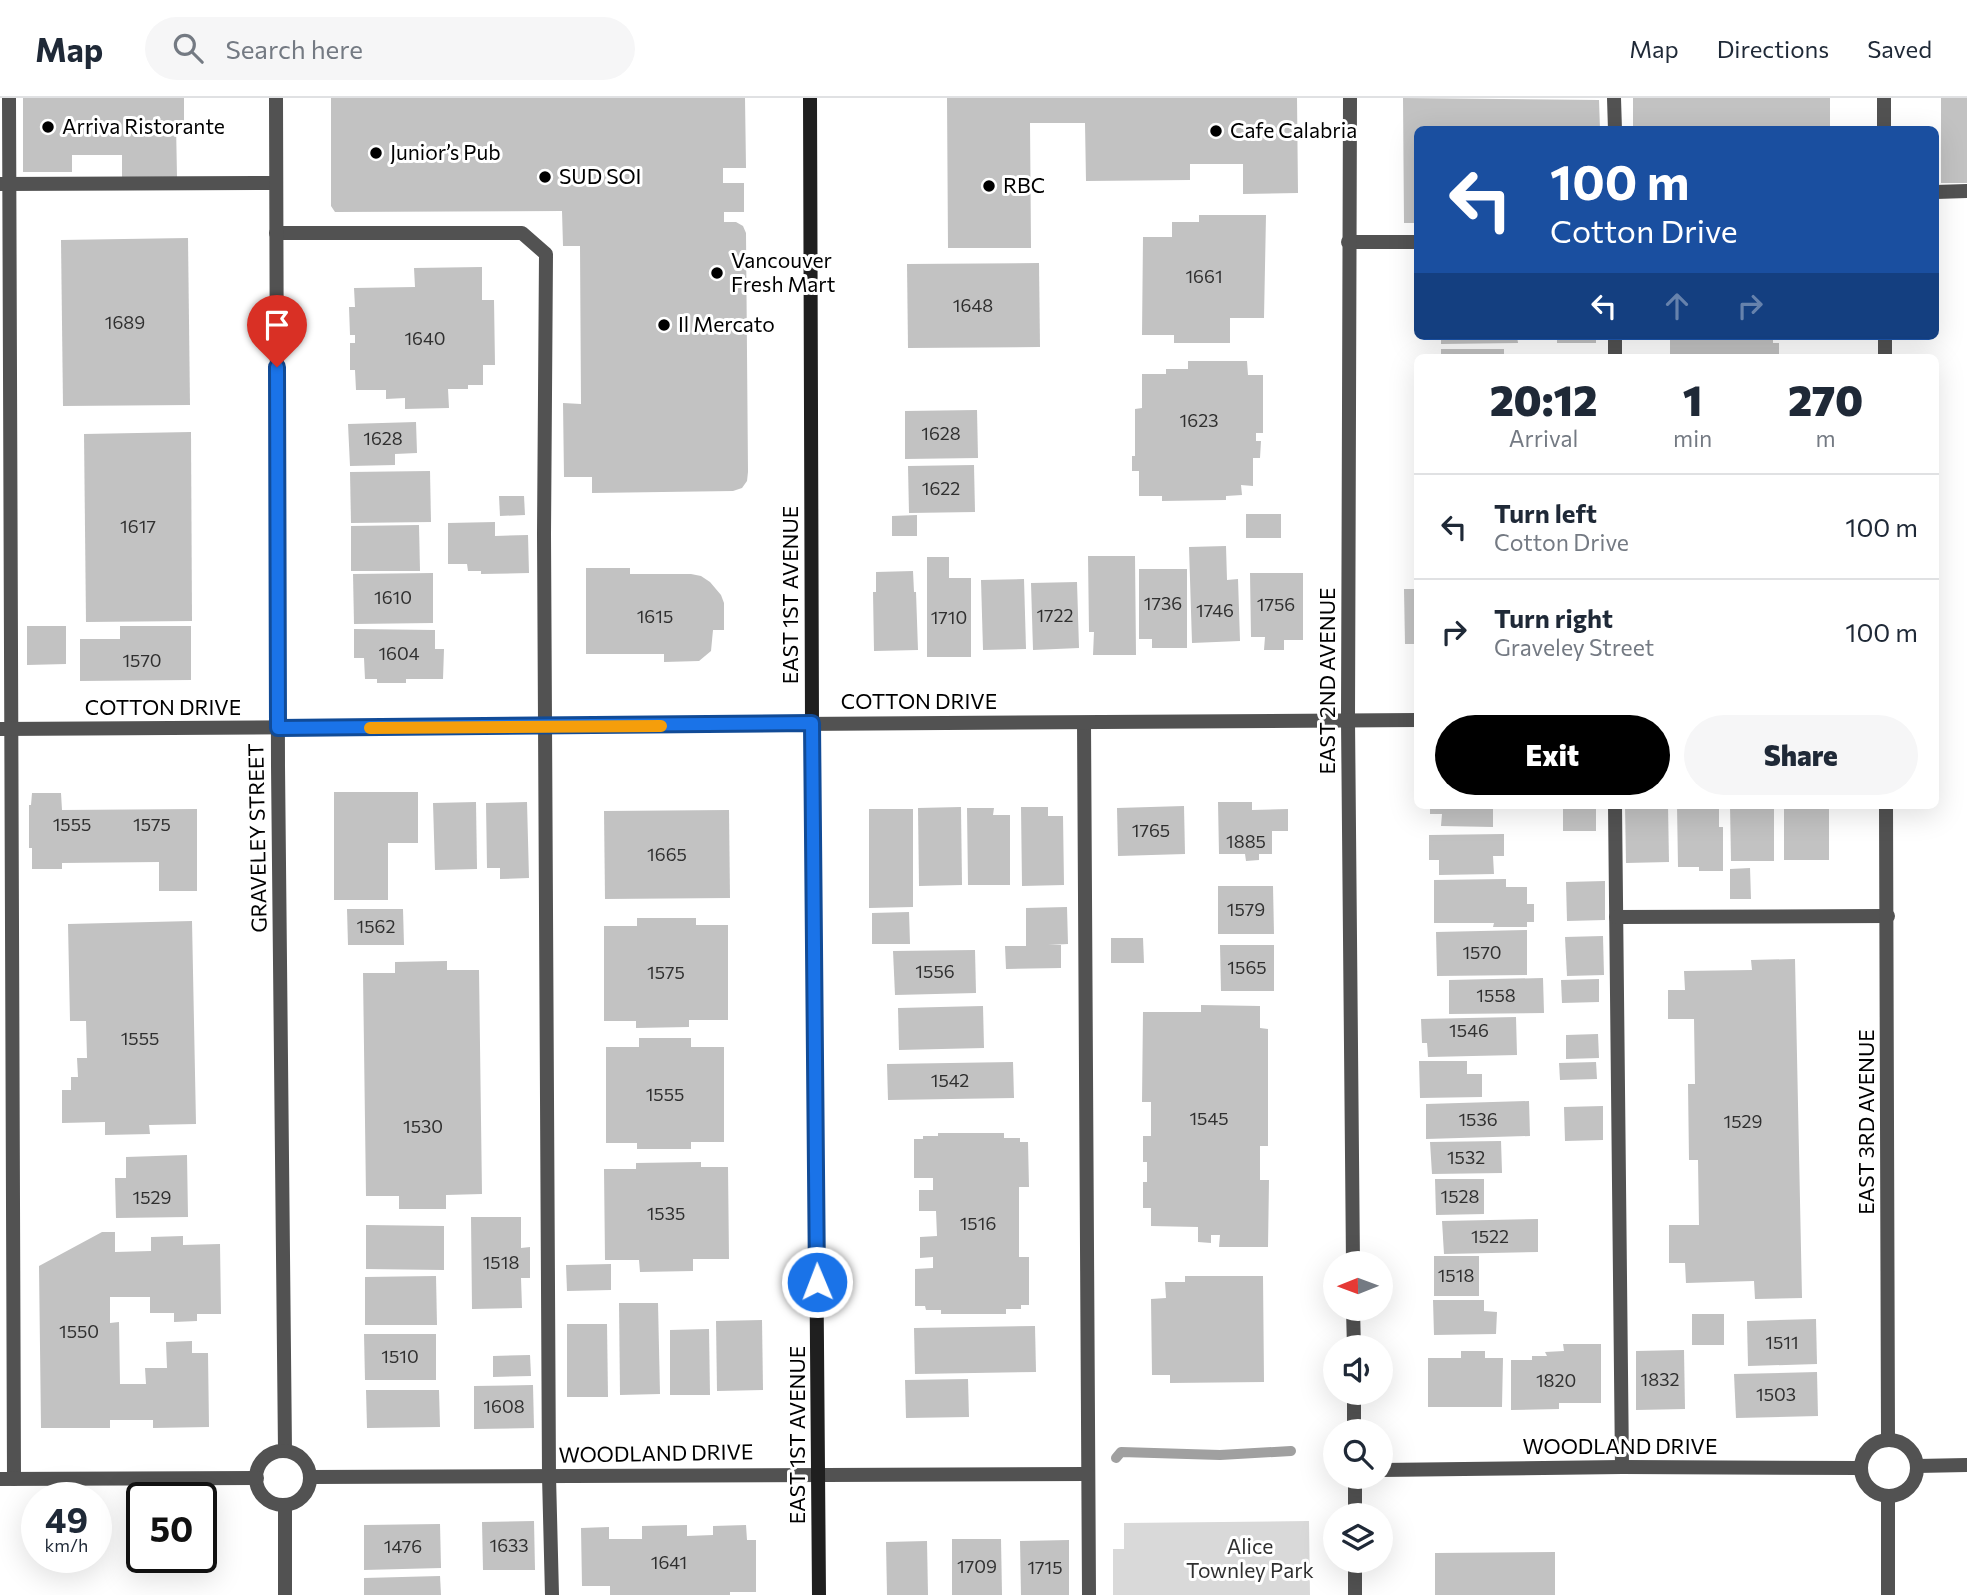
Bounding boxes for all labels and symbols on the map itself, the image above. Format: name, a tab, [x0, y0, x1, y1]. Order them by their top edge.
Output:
place label: Arriva Ristorante	[62, 113, 225, 138]
place label: Cafe Calabria	[1230, 117, 1357, 142]
marker: Arriva Ristorante	[40, 119, 56, 135]
marker: Cafe Calabria	[1208, 123, 1224, 139]
place label: Junior’s Pub	[390, 139, 501, 164]
marker: Junior’s Pub	[368, 145, 384, 161]
place label: SUD SOI	[559, 163, 642, 188]
marker: SUD SOI	[537, 169, 553, 185]
place label: RBC	[1003, 172, 1045, 197]
marker: RBC	[981, 178, 997, 194]
place label: Vancouver Fresh Mart	[731, 247, 835, 296]
marker: Vancouver Fresh Mart	[709, 265, 725, 281]
house number: 1661	[1185, 265, 1223, 287]
house number: 1648	[953, 294, 993, 316]
pin	[247, 295, 307, 367]
house number: 1689	[105, 311, 145, 333]
place label: Il Mercato	[678, 311, 775, 336]
marker: Il Mercato	[656, 317, 672, 333]
house number: 1640	[404, 327, 446, 349]
house number: 1623	[1180, 409, 1218, 431]
house number: 1628	[921, 422, 961, 444]
house number: 1628	[363, 427, 403, 449]
house number: 1622	[922, 477, 960, 499]
street label: EAST 1ST AVENUE	[777, 506, 802, 684]
house number: 1617	[120, 515, 156, 537]
house number: 1610	[374, 586, 412, 608]
street label: EAST 2ND AVENUE	[1314, 588, 1339, 774]
house number: 1736	[1144, 592, 1182, 614]
house number: 1756	[1257, 593, 1295, 615]
house number: 1746	[1196, 599, 1234, 621]
house number: 1722	[1036, 604, 1074, 626]
house number: 1615	[637, 605, 673, 627]
house number: 1710	[931, 606, 967, 628]
house number: 1604	[378, 642, 420, 664]
house number: 1570	[122, 649, 162, 671]
street label: COTTON DRIVE	[841, 688, 997, 713]
street label: COTTON DRIVE	[85, 694, 241, 719]
street label: GRAVELEY STREET	[242, 743, 271, 933]
house number: 1555	[53, 813, 91, 835]
house number: 1575	[133, 813, 171, 835]
house number: 1765	[1132, 819, 1170, 841]
house number: 1885	[1226, 830, 1266, 852]
house number: 1665	[647, 843, 687, 865]
house number: 1579	[1227, 898, 1265, 920]
house number: 1562	[357, 915, 395, 937]
house number: 1570	[1462, 941, 1502, 963]
house number: 1565	[1227, 956, 1267, 978]
house number: 1556	[915, 960, 955, 982]
house number: 1575	[647, 961, 685, 983]
house number: 1558	[1476, 984, 1516, 1006]
house number: 1546	[1449, 1019, 1489, 1041]
house number: 1555	[121, 1027, 159, 1049]
street label: EAST 3RD AVENUE	[1853, 1029, 1878, 1215]
house number: 1542	[931, 1069, 969, 1091]
house number: 1555	[646, 1083, 684, 1105]
house number: 1545	[1189, 1107, 1229, 1129]
house number: 1536	[1458, 1108, 1498, 1130]
house number: 1529	[1724, 1110, 1762, 1132]
house number: 1530	[403, 1115, 443, 1137]
house number: 1532	[1447, 1146, 1485, 1168]
house number: 1528	[1441, 1185, 1480, 1207]
house number: 1529	[133, 1186, 171, 1208]
house number: 1535	[647, 1202, 685, 1224]
house number: 1516	[960, 1212, 996, 1234]
house number: 1522	[1471, 1225, 1509, 1247]
position arrow	[780, 1245, 854, 1319]
house number: 1518	[483, 1251, 519, 1273]
north arrow	[1323, 1251, 1393, 1321]
house number: 1518	[1438, 1264, 1474, 1286]
house number: 1550	[59, 1320, 99, 1342]
house number: 1511	[1765, 1331, 1799, 1353]
house number: 1510	[381, 1345, 419, 1367]
street label: EAST 1ST AVENUE	[784, 1346, 809, 1524]
house number: 1832	[1641, 1368, 1679, 1390]
house number: 1820	[1536, 1369, 1576, 1391]
house number: 1503	[1756, 1383, 1796, 1405]
house number: 1608	[483, 1395, 525, 1417]
street label: WOODLAND DRIVE	[1523, 1433, 1717, 1458]
street label: WOODLAND DRIVE	[558, 1438, 754, 1467]
speed limit sign: 50	[126, 1482, 217, 1573]
park label: Alice Townley Park	[1186, 1533, 1314, 1582]
house number: 1633	[489, 1534, 529, 1556]
house number: 1476	[384, 1535, 422, 1557]
house number: 1641	[651, 1551, 687, 1573]
house number: 1709	[957, 1555, 997, 1577]
house number: 1715	[1027, 1556, 1063, 1578]

